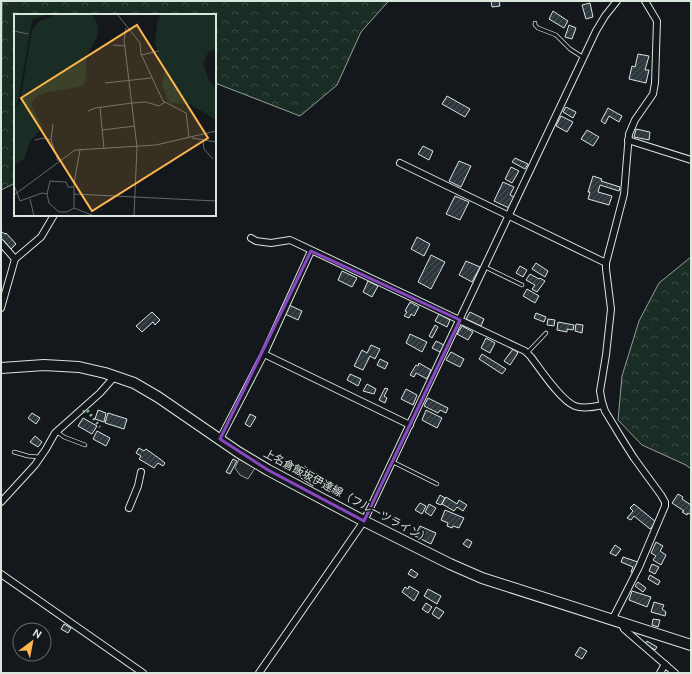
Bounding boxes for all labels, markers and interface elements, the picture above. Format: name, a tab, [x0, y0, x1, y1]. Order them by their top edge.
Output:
inset map	[14, 14, 216, 216]
street label: 上名倉飯坂伊達線（フルーツライン）	[262, 447, 432, 545]
north arrow	[12, 622, 52, 662]
text: N	[31, 626, 44, 641]

